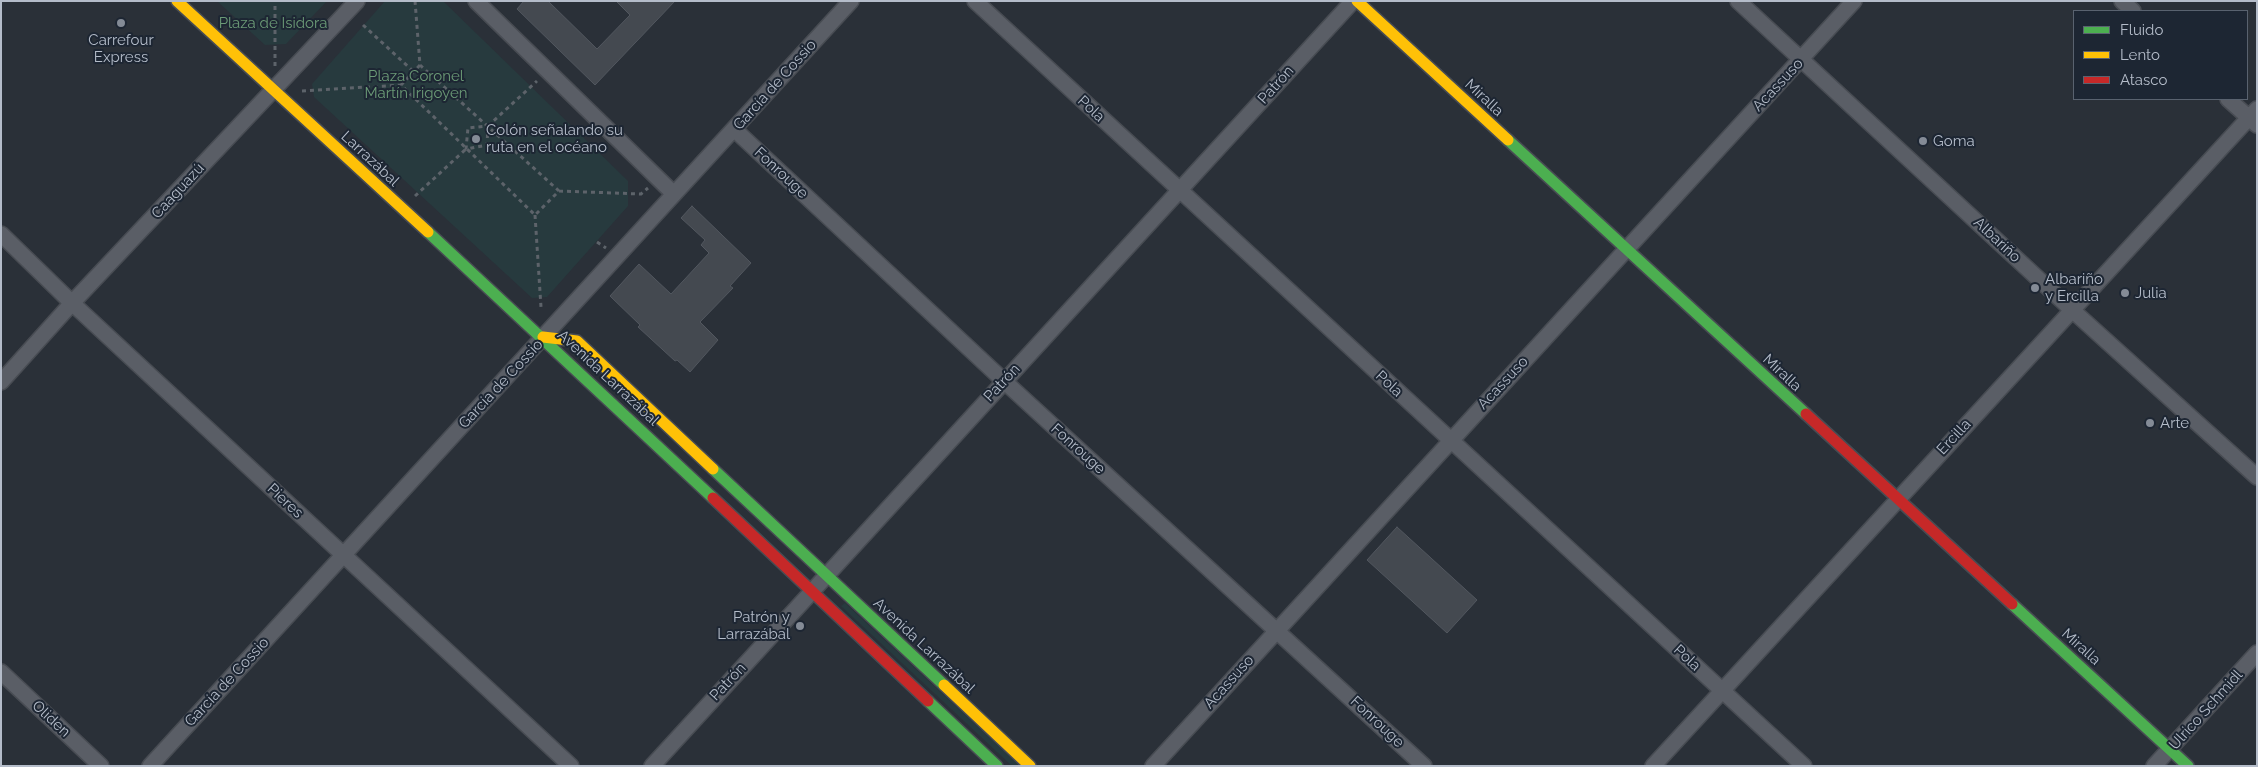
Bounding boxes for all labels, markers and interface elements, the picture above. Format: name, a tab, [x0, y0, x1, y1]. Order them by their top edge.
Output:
legend	[2073, 10, 2248, 100]
park label: Plaza de Isidora	[219, 14, 327, 32]
marker: Carrefour Express	[115, 17, 127, 29]
text: Fluido	[2120, 21, 2163, 39]
place label: Carrefour Express	[88, 31, 154, 66]
street label: García de Cossio	[730, 36, 820, 134]
text: Lento	[2120, 46, 2160, 64]
street label: Acassuso	[1749, 55, 1807, 115]
street label: Patrón	[1254, 62, 1298, 108]
park label: Plaza Coronel Martín Irigoyen	[365, 67, 467, 102]
text: Atasco	[2120, 71, 2167, 89]
street label: Miralla	[1461, 76, 1507, 120]
street label: Pola	[1074, 92, 1108, 126]
place label: Colón señalando su ruta en el océano	[486, 121, 623, 156]
street label: Larrazábal	[337, 128, 403, 190]
place label: Goma	[1933, 132, 1975, 150]
marker: Colón señalando su ruta en el océano	[470, 133, 482, 145]
marker: Goma	[1917, 135, 1929, 147]
street label: Fonrouge	[750, 144, 812, 202]
street label: Caaguazú	[148, 160, 208, 222]
street label: Albariño	[1970, 214, 2024, 266]
place label: Albariño y Ercilla	[2045, 270, 2103, 305]
marker: Albariño y Ercilla	[2029, 282, 2041, 294]
place label: Julia	[2135, 284, 2167, 302]
marker: Julia	[2119, 287, 2131, 299]
street label: Avenida Larrazábal	[554, 326, 662, 430]
street label: García de Cossio	[455, 336, 547, 432]
street label: Miralla	[1759, 351, 1805, 395]
street label: Acassuso	[1474, 353, 1532, 413]
street label: Patrón	[980, 360, 1024, 406]
street label: Pola	[1372, 367, 1406, 401]
place label: Arte	[2160, 414, 2189, 432]
street label: Ercilla	[1933, 416, 1975, 458]
marker: Arte	[2144, 417, 2156, 429]
street label: Fonrouge	[1047, 420, 1109, 478]
street label: Pieres	[263, 480, 307, 522]
street label: Avenida Larrazábal	[870, 594, 978, 698]
place label: Patrón y Larrazábal	[717, 608, 790, 643]
marker: Patrón y Larrazábal	[794, 620, 806, 632]
street label: Miralla	[2058, 625, 2104, 669]
street label: García de Cossio	[181, 634, 273, 730]
street label: Pola	[1670, 641, 1704, 675]
street label: Acassuso	[1200, 651, 1258, 713]
street label: Patrón	[706, 659, 750, 705]
street label: Ulrico Schmidl	[2165, 666, 2247, 754]
street label: Fonrouge	[1346, 693, 1408, 751]
street label: Oliden	[28, 697, 74, 741]

